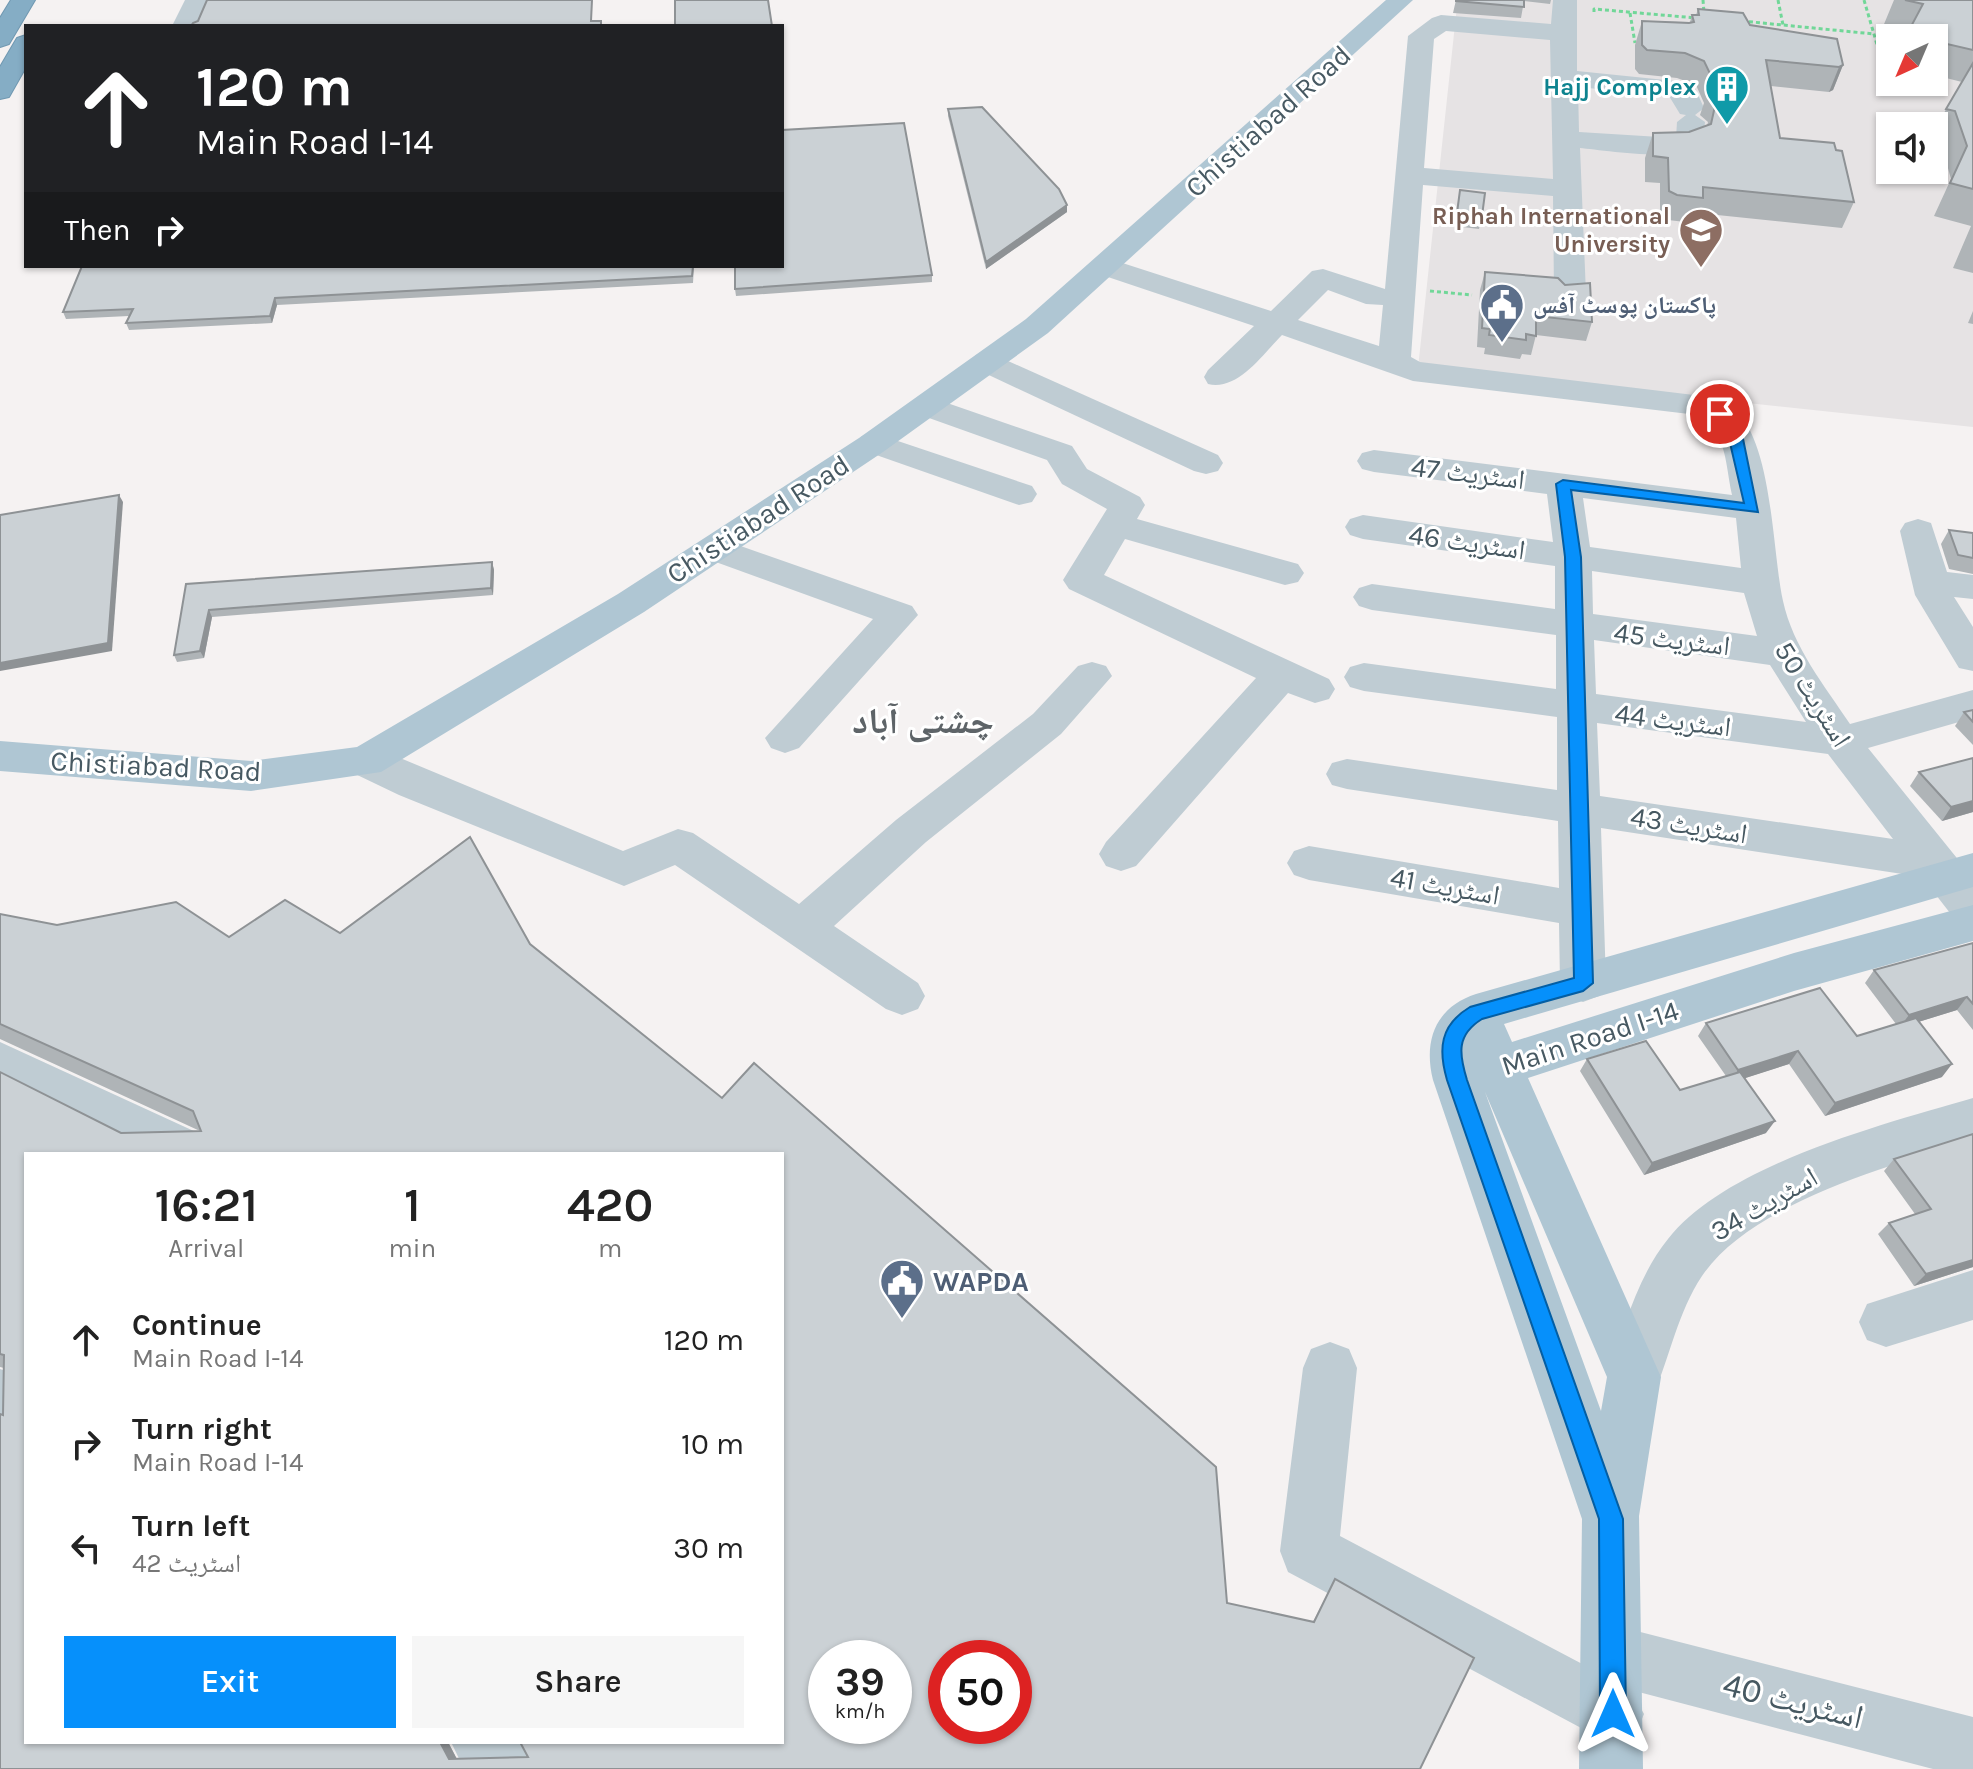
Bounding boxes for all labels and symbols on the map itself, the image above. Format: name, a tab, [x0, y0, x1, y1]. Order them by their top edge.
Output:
north arrow	[1876, 24, 1948, 96]
street label: Chistiabad Road	[1179, 38, 1357, 204]
building icon: Hajj Complex	[1703, 63, 1751, 126]
place label: Hajj Complex	[1543, 73, 1696, 101]
place label: Riphah International University	[1432, 202, 1670, 258]
school or university icon: Riphah International University	[1677, 206, 1725, 269]
public building icon: پاکستان پوسٹ آفس	[1478, 281, 1526, 344]
place label: پاکستان پوسٹ آفس	[1533, 291, 1716, 319]
pin	[1686, 380, 1754, 448]
street label: Chistiabad Road	[660, 448, 856, 590]
street label: اسٹریٹ 47	[1409, 450, 1527, 496]
street label: اسٹریٹ 46	[1407, 517, 1527, 567]
street label: اسٹریٹ 45	[1612, 615, 1732, 663]
street label: اسٹریٹ 50	[1768, 635, 1858, 753]
street label: اسٹریٹ 44	[1613, 696, 1733, 744]
district label: چشتی آباد	[852, 700, 994, 743]
street label: Chistiabad Road	[50, 744, 262, 788]
street label: اسٹریٹ 43	[1628, 799, 1750, 851]
street label: اسٹریٹ 41	[1388, 860, 1502, 912]
street label: Main Road I-14	[1497, 994, 1683, 1082]
street label: اسٹریٹ 34	[1705, 1160, 1823, 1248]
public building icon: WAPDA	[878, 1257, 926, 1320]
place label: WAPDA	[933, 1265, 1029, 1298]
speed limit sign: 50	[928, 1640, 1032, 1744]
street label: اسٹریٹ 40	[1719, 1664, 1867, 1738]
position arrow	[1571, 1672, 1655, 1756]

